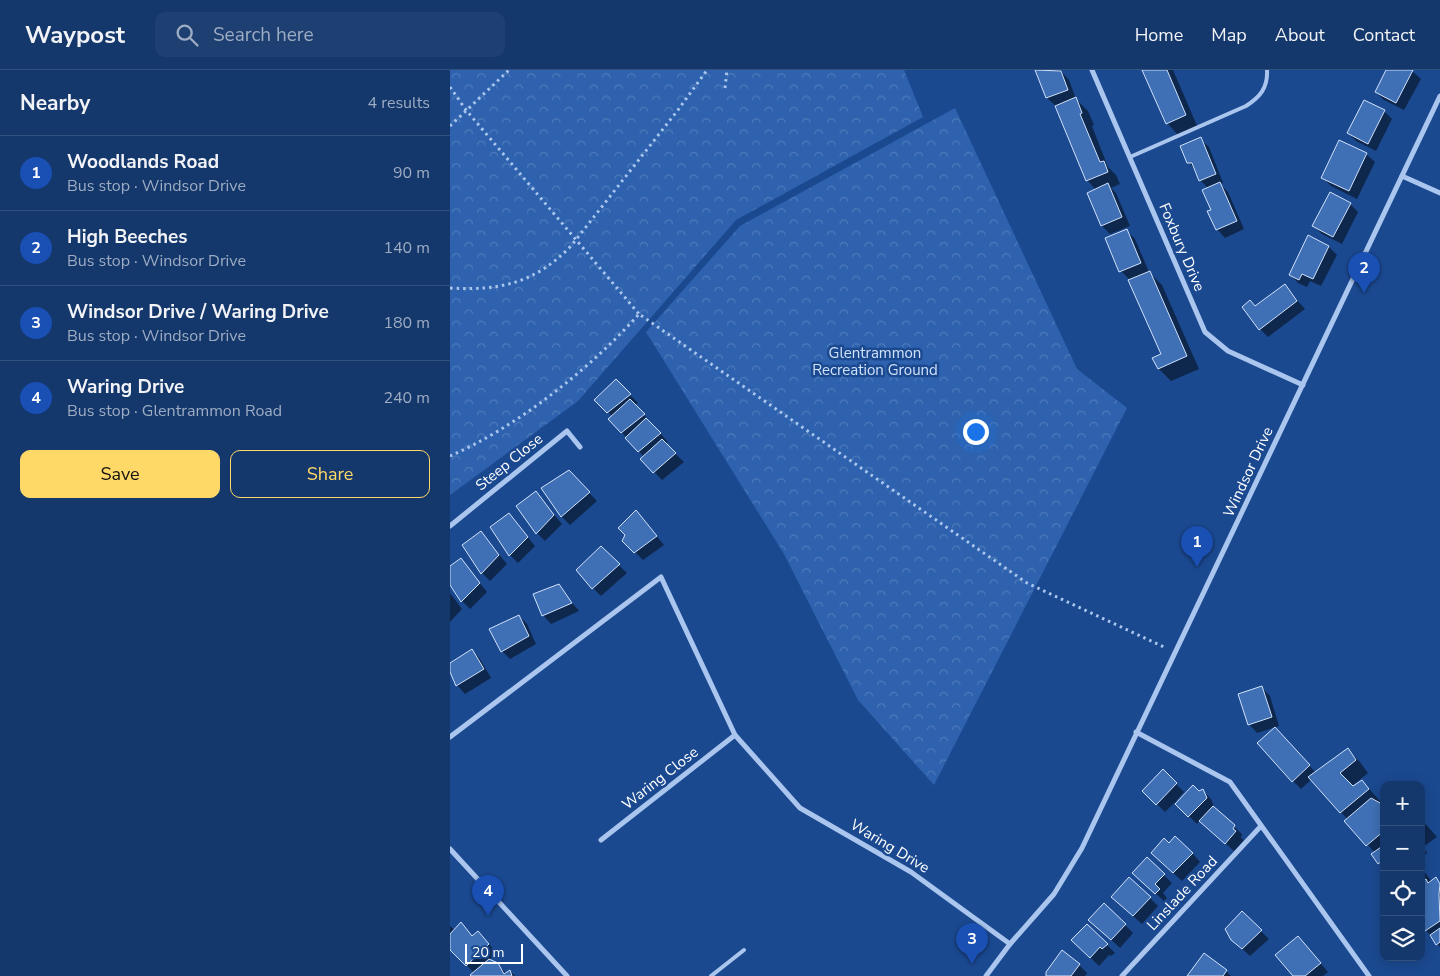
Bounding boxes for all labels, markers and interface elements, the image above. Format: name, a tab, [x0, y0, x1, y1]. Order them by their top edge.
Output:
search box	[155, 12, 505, 57]
text: Waypost	[25, 19, 125, 51]
icon: search	[173, 21, 201, 49]
text: Search here	[213, 22, 314, 48]
text: Home	[1135, 23, 1183, 47]
text: Map	[1211, 23, 1247, 47]
text: About	[1275, 23, 1325, 47]
text: Contact	[1353, 23, 1415, 47]
text: Nearby	[20, 89, 90, 117]
text: 4 results	[368, 92, 430, 114]
text: Woodlands Road	[67, 149, 219, 175]
text: 1	[31, 162, 41, 184]
text: 90 m	[393, 162, 430, 184]
text: Bus stop · Windsor Drive	[67, 175, 246, 197]
street label: Foxbury Drive	[1154, 200, 1210, 294]
text: High Beeches	[67, 224, 188, 250]
text: 2	[31, 237, 41, 259]
text: 140 m	[383, 237, 430, 259]
text: Bus stop · Windsor Drive	[67, 250, 246, 272]
pin: 2	[1348, 252, 1380, 293]
text: Windsor Drive / Waring Drive	[67, 299, 329, 325]
text: 3	[31, 312, 41, 334]
text: 180 m	[383, 312, 430, 334]
text: Bus stop · Windsor Drive	[67, 325, 246, 347]
park label: Glentrammon Recreation Ground	[812, 343, 938, 380]
text: Waring Drive	[67, 374, 184, 400]
text: 4	[31, 387, 41, 409]
text: 240 m	[383, 387, 430, 409]
text: Bus stop · Glentrammon Road	[67, 400, 282, 422]
your location	[963, 419, 989, 445]
street label: Windsor Drive	[1218, 424, 1278, 520]
street label: Steep Close	[471, 429, 547, 495]
button: Save	[20, 450, 220, 498]
button: Share	[230, 450, 430, 498]
pin: 1	[1181, 526, 1213, 567]
street label: Waring Close	[618, 742, 702, 814]
map controls	[1380, 781, 1425, 961]
button: +	[1380, 781, 1425, 826]
street label: Waring Drive	[847, 814, 933, 878]
button: −	[1380, 826, 1425, 871]
street label: Linslade Road	[1142, 851, 1222, 935]
button: locate	[1380, 871, 1425, 916]
pin: 4	[472, 875, 504, 916]
button: layers	[1380, 916, 1425, 961]
pin: 3	[956, 923, 988, 964]
scale bar	[465, 941, 522, 964]
text: 20 m	[472, 943, 504, 962]

